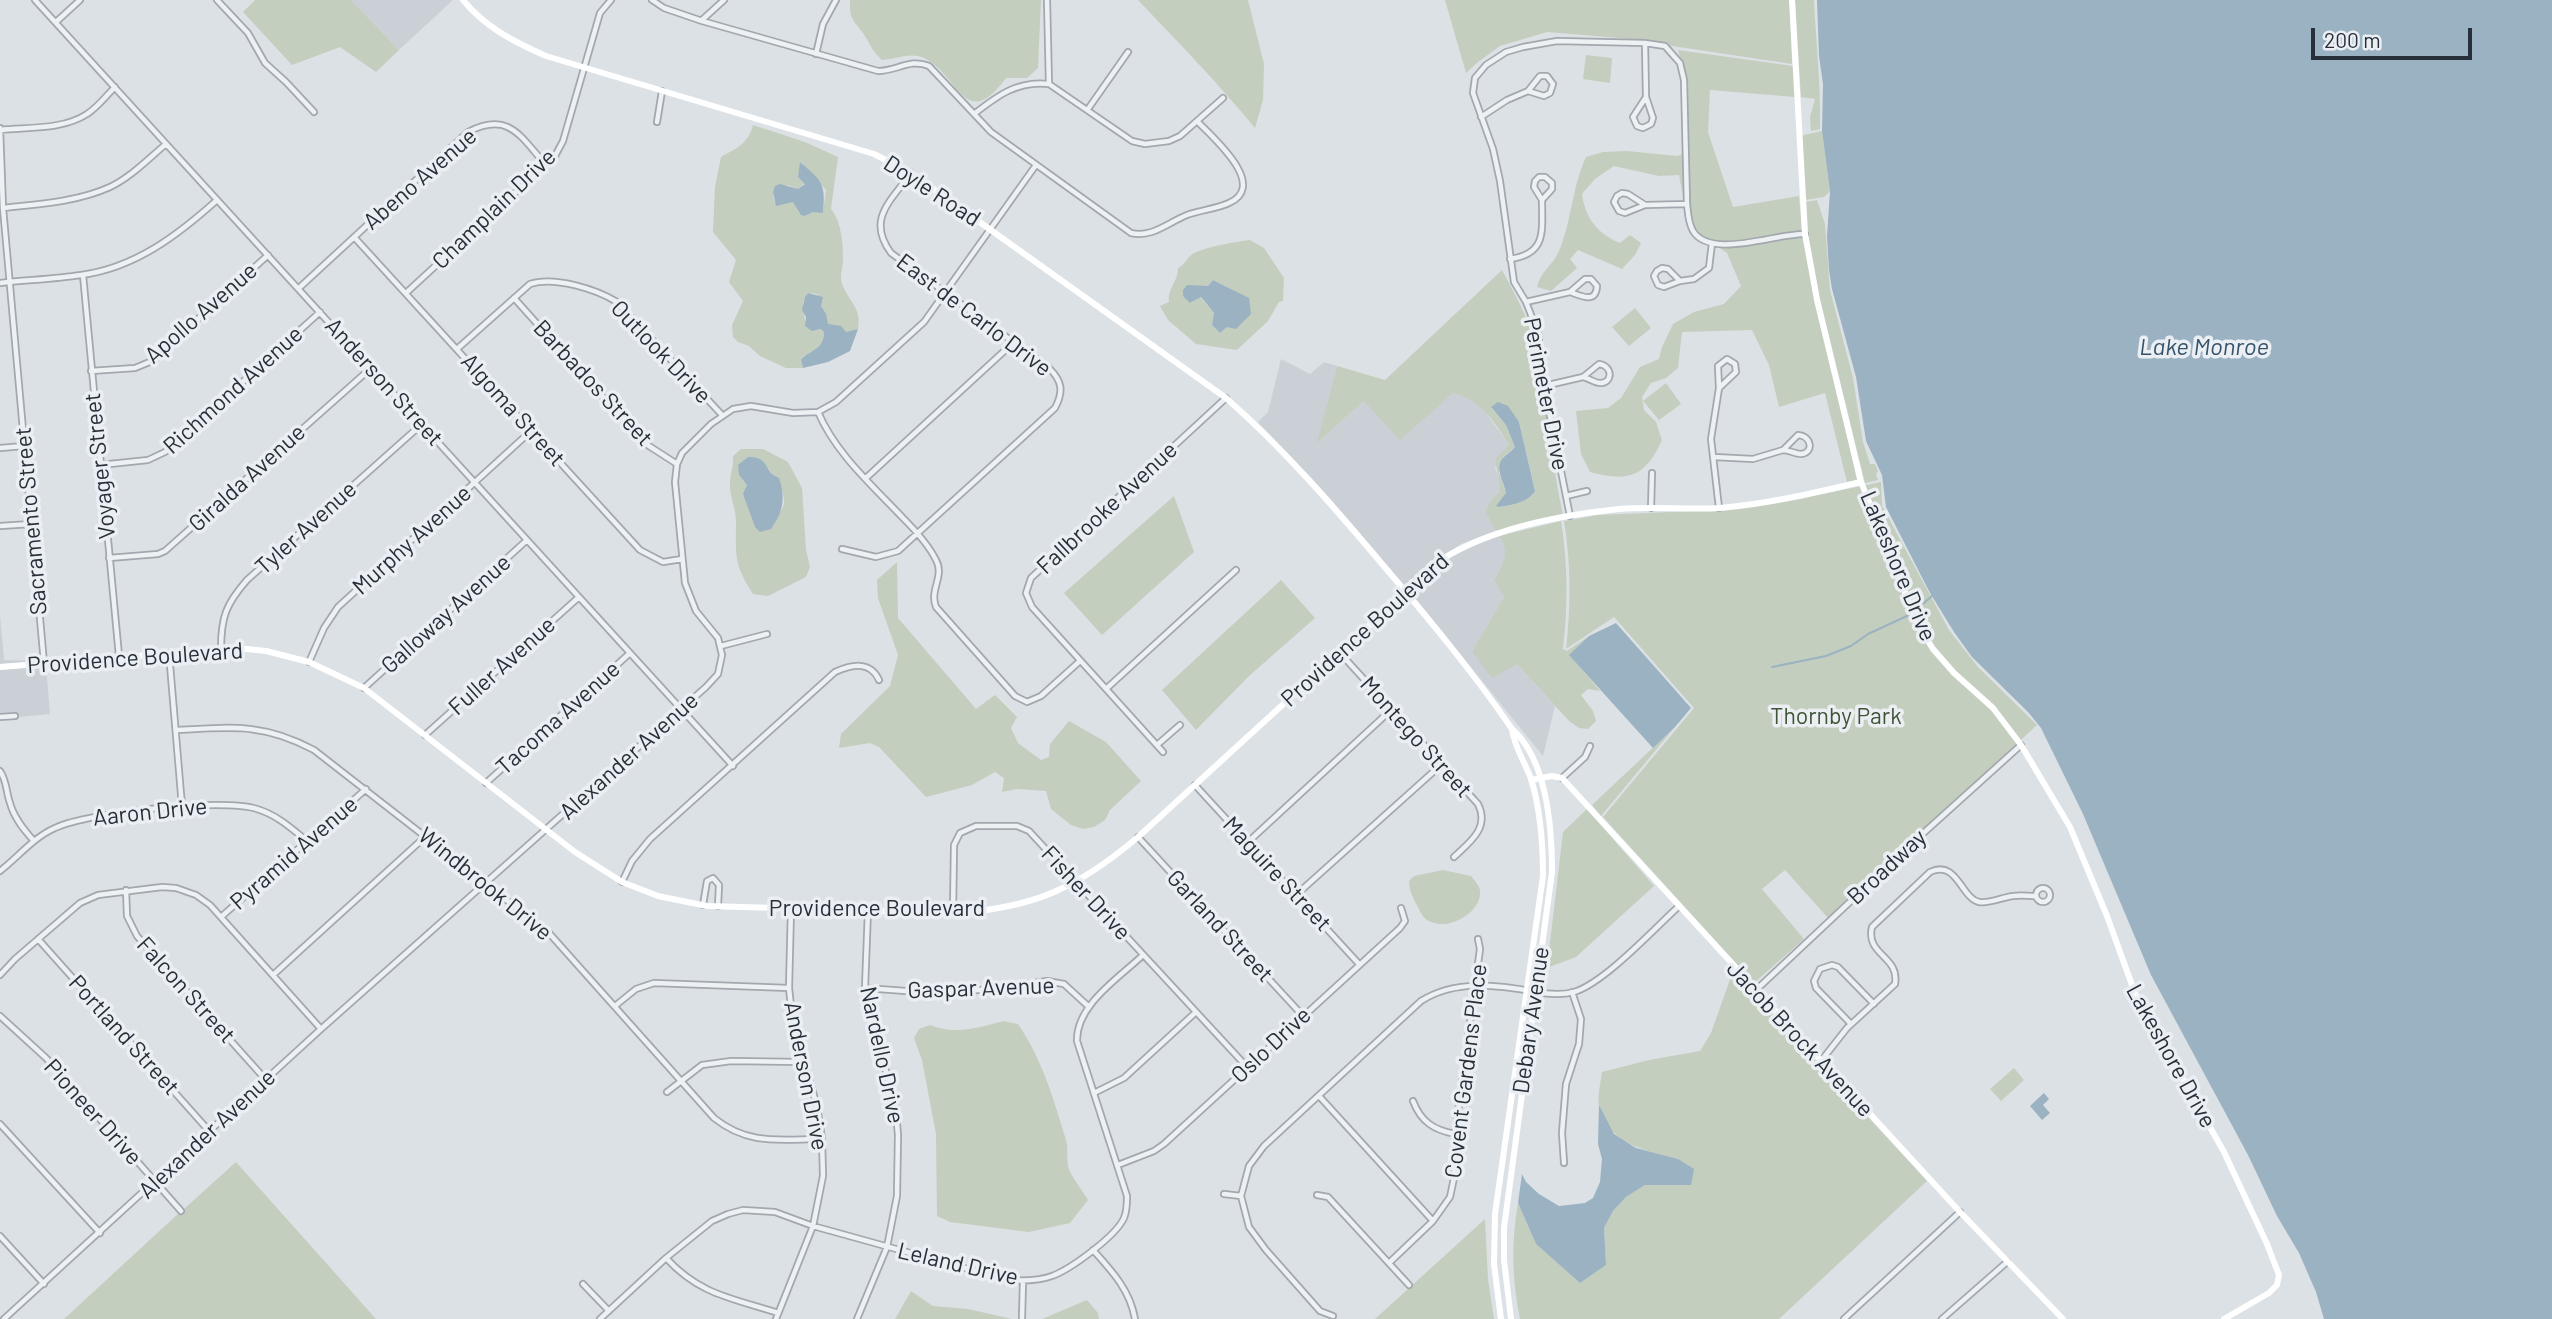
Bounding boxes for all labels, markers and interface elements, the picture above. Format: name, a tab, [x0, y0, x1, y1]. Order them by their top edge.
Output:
scale bar	[2314, 14, 2475, 58]
text: 200 m	[2324, 27, 2381, 52]
street label: Abeno Avenue	[358, 122, 482, 236]
street label: Champlain Drive	[427, 143, 561, 275]
street label: Doyle Road	[878, 149, 986, 233]
street label: East de Carlo Drive	[891, 248, 1057, 382]
street label: Apollo Avenue	[139, 257, 263, 369]
street label: Outlook Drive	[605, 295, 717, 409]
street label: Anderson Street	[319, 312, 449, 452]
street label: Barbados Street	[528, 314, 658, 452]
street label: Perimeter Drive	[1518, 315, 1574, 473]
street label: Richmond Avenue	[158, 320, 308, 460]
water label: Lake Monroe	[2139, 333, 2269, 361]
street label: Algoma Street	[455, 348, 571, 472]
street label: Voyager Street	[79, 391, 121, 541]
street label: Giralda Avenue	[183, 418, 311, 538]
street label: Sacramento Street	[9, 426, 53, 616]
street label: Fallbrooke Avenue	[1031, 436, 1183, 580]
street label: Tyler Avenue	[250, 475, 362, 581]
street label: Murphy Avenue	[347, 479, 477, 601]
street label: Lakeshore Drive	[1854, 487, 1942, 645]
street label: Providence Boulevard	[1275, 547, 1455, 713]
street label: Galloway Avenue	[376, 549, 516, 679]
street label: Fuller Avenue	[443, 611, 561, 721]
street label: Providence Boulevard	[26, 637, 244, 679]
street label: Tacoma Avenue	[490, 655, 626, 781]
street label: Montego Street	[1354, 671, 1478, 803]
street label: Alexander Avenue	[554, 687, 704, 825]
park label: Thornby Park	[1770, 702, 1902, 730]
street label: Pyramid Avenue	[225, 790, 363, 916]
street label: Aaron Drive	[91, 792, 209, 832]
street label: Maguire Street	[1217, 811, 1337, 937]
street label: Windbrook Drive	[413, 822, 557, 946]
street label: Broadway	[1842, 823, 1932, 911]
street label: Fisher Drive	[1035, 840, 1137, 946]
street label: Garland Street	[1161, 864, 1279, 988]
street label: Providence Boulevard	[769, 894, 985, 922]
street label: Falcon Street	[131, 931, 241, 1049]
street label: Debary Avenue	[1507, 945, 1555, 1095]
street label: Jacob Brock Avenue	[1721, 955, 1879, 1123]
street label: Covent Gardens Place	[1439, 962, 1493, 1180]
street label: Portland Street	[63, 969, 185, 1101]
street label: Gaspar Avenue	[907, 972, 1055, 1004]
street label: Lakeshore Drive	[2120, 979, 2222, 1133]
street label: Nardello Drive	[854, 984, 910, 1126]
street label: Anderson Drive	[778, 999, 834, 1153]
street label: Oslo Drive	[1225, 1001, 1317, 1089]
street label: Pioneer Drive	[38, 1053, 148, 1171]
street label: Alexander Avenue	[133, 1064, 281, 1204]
street label: Leland Drive	[895, 1237, 1021, 1291]

